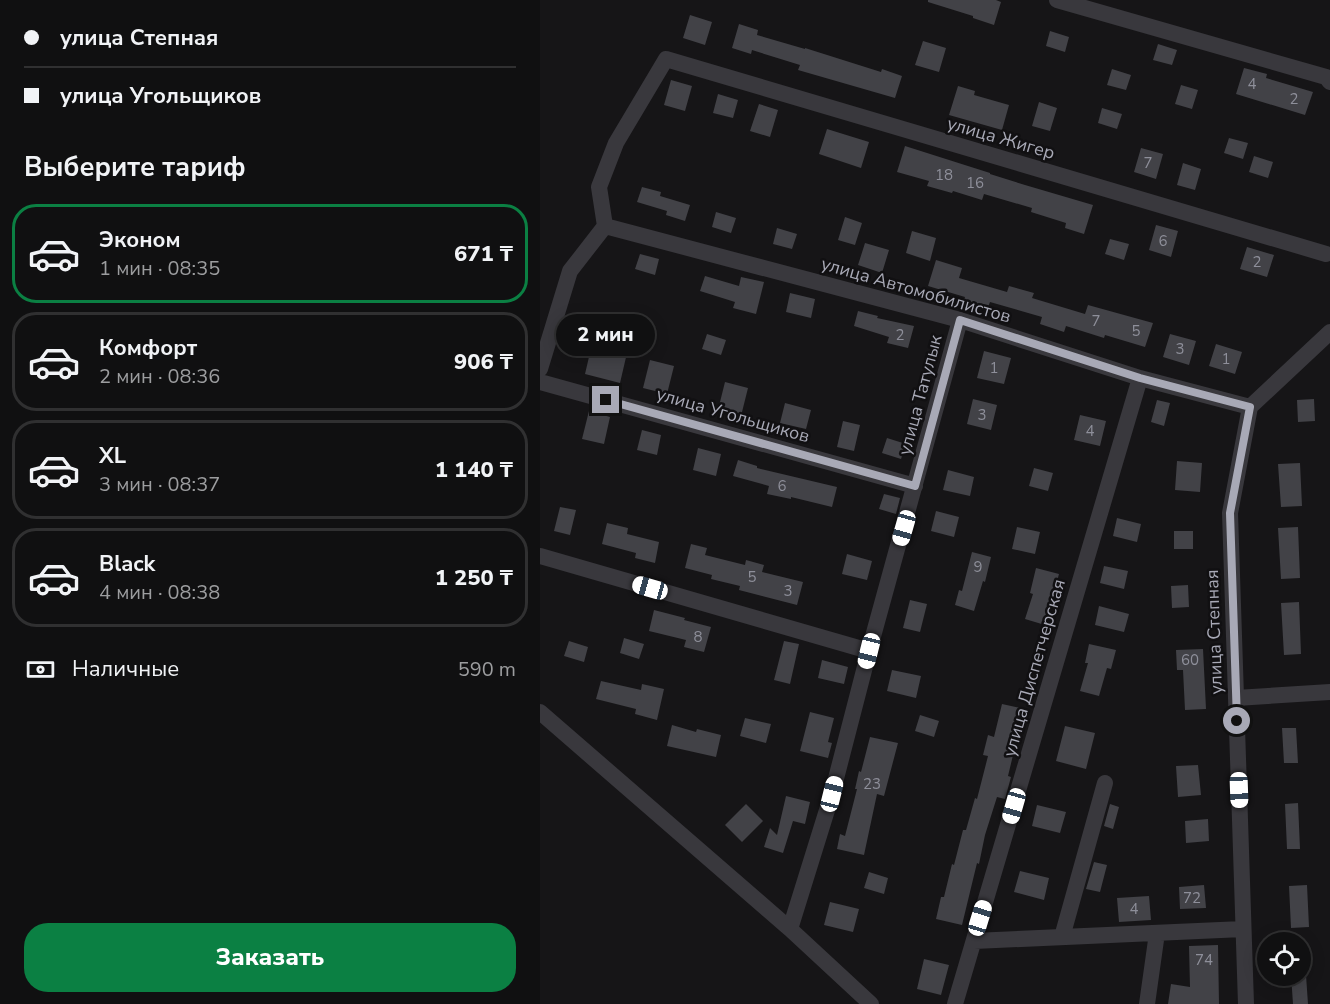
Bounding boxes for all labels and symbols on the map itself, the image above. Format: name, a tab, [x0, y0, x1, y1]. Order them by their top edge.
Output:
house number: 4	[1247, 74, 1257, 94]
house number: 2	[1289, 89, 1299, 109]
street label: улица Жигер	[944, 111, 1058, 165]
house number: 7	[1143, 153, 1153, 173]
house number: 18	[935, 165, 953, 185]
house number: 16	[966, 173, 984, 193]
house number: 6	[1158, 231, 1168, 251]
street label: улица Автомобилистов	[818, 251, 1014, 329]
house number: 2	[1252, 252, 1262, 272]
house number: 7	[1091, 311, 1101, 331]
callout: 2 мин	[556, 313, 656, 355]
house number: 5	[1131, 321, 1141, 341]
house number: 2	[895, 325, 905, 345]
street label: улица Татулык	[892, 332, 948, 458]
house number: 3	[1175, 339, 1185, 359]
house number: 1	[1221, 349, 1231, 369]
house number: 1	[989, 358, 999, 378]
street label: улица Угольщиков	[654, 382, 812, 448]
route end	[592, 386, 619, 413]
house number: 3	[977, 405, 987, 425]
house number: 4	[1085, 421, 1095, 441]
house number: 6	[777, 476, 787, 496]
car	[890, 508, 918, 548]
house number: 9	[973, 557, 983, 577]
house number: 5	[747, 567, 757, 587]
street label: улица Степная	[1200, 569, 1228, 695]
car	[630, 574, 670, 602]
street label: улица Диспетчерская	[997, 576, 1071, 760]
house number: 3	[783, 581, 793, 601]
house number: 8	[693, 627, 703, 647]
car	[856, 631, 882, 671]
house number: 60	[1181, 650, 1199, 670]
route start	[1223, 707, 1250, 734]
car	[1229, 772, 1249, 808]
car	[819, 774, 845, 814]
house number: 23	[863, 774, 881, 794]
car	[1000, 786, 1028, 826]
house number: 72	[1183, 888, 1201, 908]
car	[966, 898, 994, 938]
house number: 4	[1129, 899, 1139, 919]
house number: 74	[1195, 950, 1213, 970]

